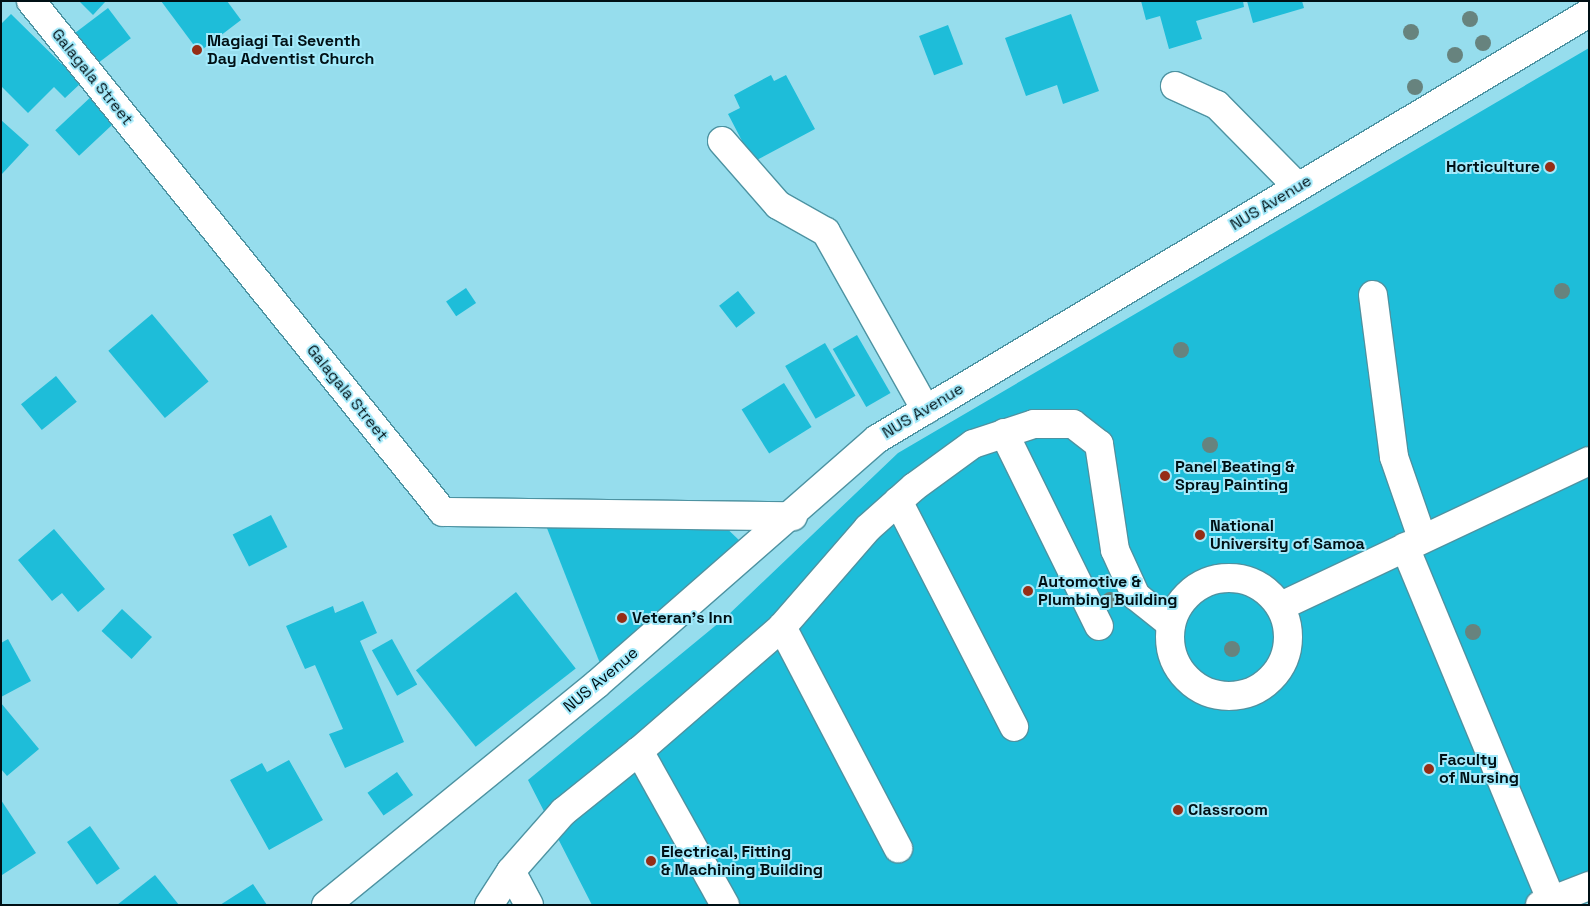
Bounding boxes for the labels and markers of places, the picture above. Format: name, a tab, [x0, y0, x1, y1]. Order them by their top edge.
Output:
place label: Magiagi Tai Seventh Day Adventist Church	[207, 31, 375, 69]
marker: Magiagi Tai Seventh Day Adventist Church	[191, 44, 203, 56]
place label: Horticulture	[1446, 157, 1540, 177]
marker: Horticulture	[1544, 161, 1556, 173]
place label: Panel Beating & Spray Painting	[1175, 457, 1295, 495]
marker: Panel Beating & Spray Painting	[1159, 470, 1171, 482]
place label: National University of Samoa	[1210, 516, 1365, 554]
marker: National University of Samoa	[1194, 529, 1206, 541]
place label: Automotive & Plumbing Building	[1038, 572, 1178, 610]
marker: Automotive & Plumbing Building	[1022, 585, 1034, 597]
place label: Veteran's Inn	[632, 608, 733, 628]
marker: Veteran's Inn	[616, 612, 628, 624]
place label: Faculty of Nursing	[1439, 750, 1519, 788]
marker: Faculty of Nursing	[1423, 763, 1435, 775]
place label: Classroom	[1188, 800, 1268, 820]
marker: Classroom	[1172, 804, 1184, 816]
place label: Electrical, Fitting & Machining Building	[661, 842, 823, 880]
marker: Electrical, Fitting & Machining Building	[645, 855, 657, 867]

